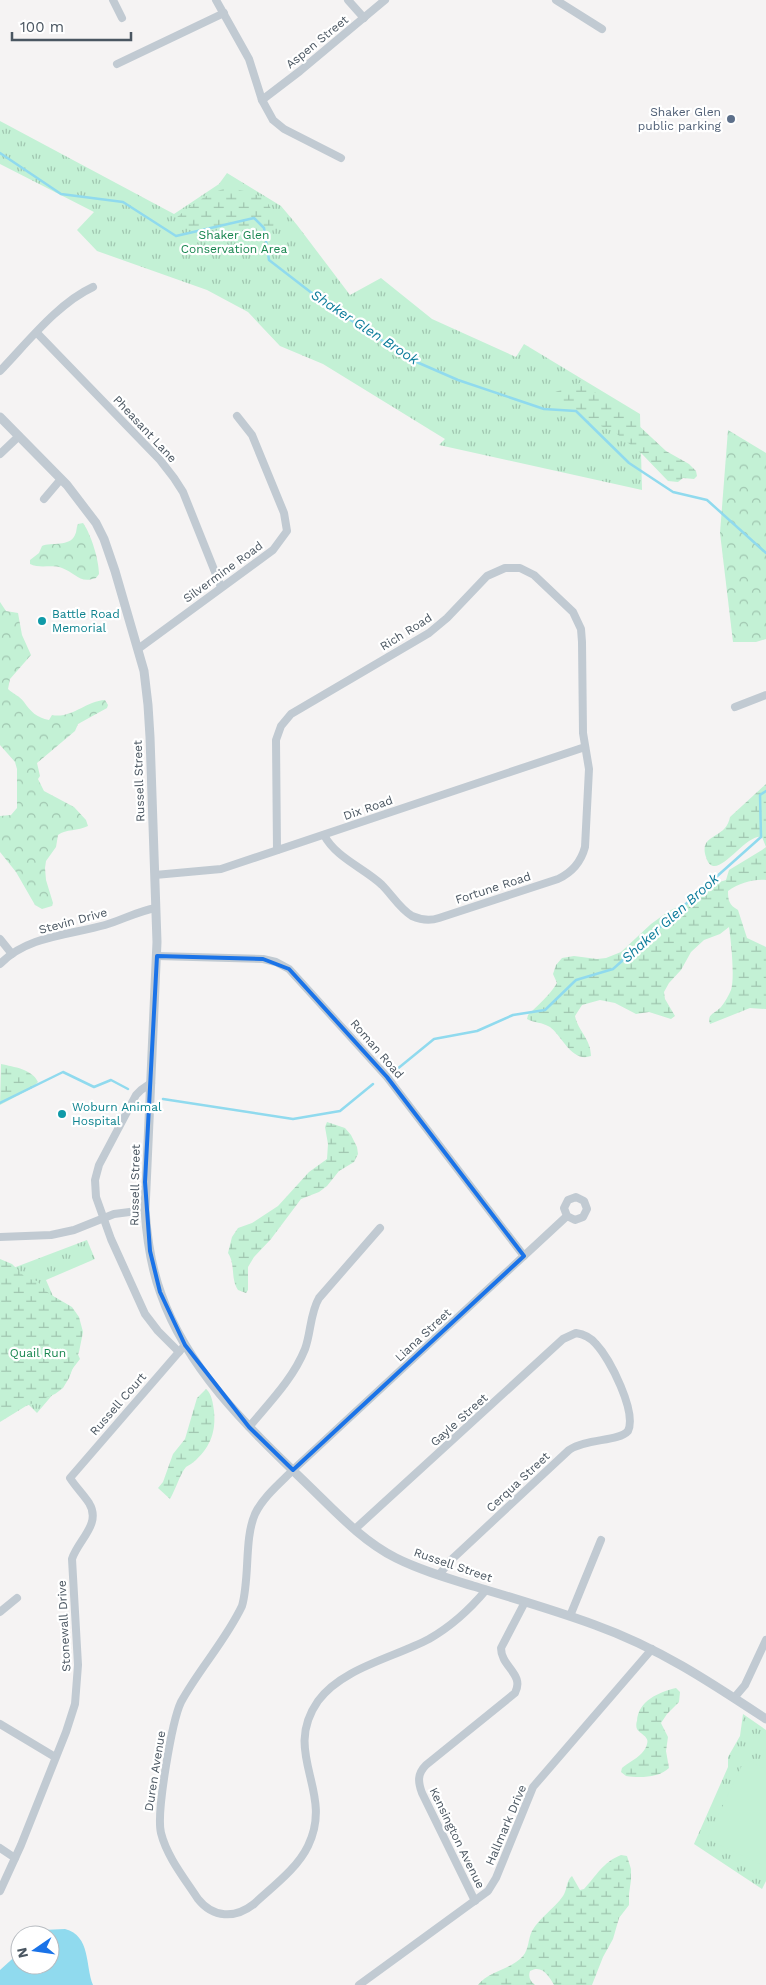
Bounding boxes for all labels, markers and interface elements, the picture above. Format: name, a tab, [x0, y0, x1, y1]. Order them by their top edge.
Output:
scale bar	[12, 10, 131, 42]
street label: Aspen Street	[283, 13, 351, 71]
text: 100 m	[20, 18, 64, 36]
place label: Shaker Glen public parking	[638, 105, 722, 133]
marker: Shaker Glen public parking	[725, 113, 737, 125]
park label: Shaker Glen Conservation Area	[181, 228, 287, 256]
water label: Shaker Glen Brook	[308, 286, 422, 368]
street label: Pheasant Lane	[110, 393, 180, 465]
street label: Silvermine Road	[181, 539, 265, 605]
place label: Battle Road Memorial	[52, 607, 120, 635]
street label: Rich Road	[377, 611, 435, 653]
marker: Battle Road Memorial	[36, 615, 48, 627]
street label: Russell Street	[131, 740, 147, 822]
street label: Dix Road	[341, 793, 395, 823]
street label: Fortune Road	[453, 869, 533, 907]
water label: Shaker Glen Brook	[618, 870, 722, 966]
street label: Stevin Drive	[37, 905, 109, 937]
street label: Roman Road	[347, 1016, 407, 1082]
place label: Woburn Animal Hospital	[72, 1100, 162, 1128]
marker: Woburn Animal Hospital	[56, 1108, 68, 1120]
street label: Russell Street	[127, 1144, 143, 1226]
street label: Liana Street	[392, 1306, 454, 1364]
park label: Quail Run	[10, 1346, 66, 1360]
street label: Russell Court	[87, 1370, 149, 1438]
street label: Gayle Street	[428, 1391, 490, 1449]
street label: Cerqua Street	[483, 1449, 553, 1515]
street label: Russell Street	[412, 1545, 494, 1585]
street label: Stonewall Drive	[55, 1580, 73, 1672]
street label: Duren Avenue	[142, 1730, 168, 1812]
street label: Hallmark Drive	[483, 1782, 529, 1868]
street label: Kensington Avenue	[426, 1785, 488, 1891]
north arrow	[10, 1925, 60, 1975]
text: N	[13, 1946, 31, 1960]

